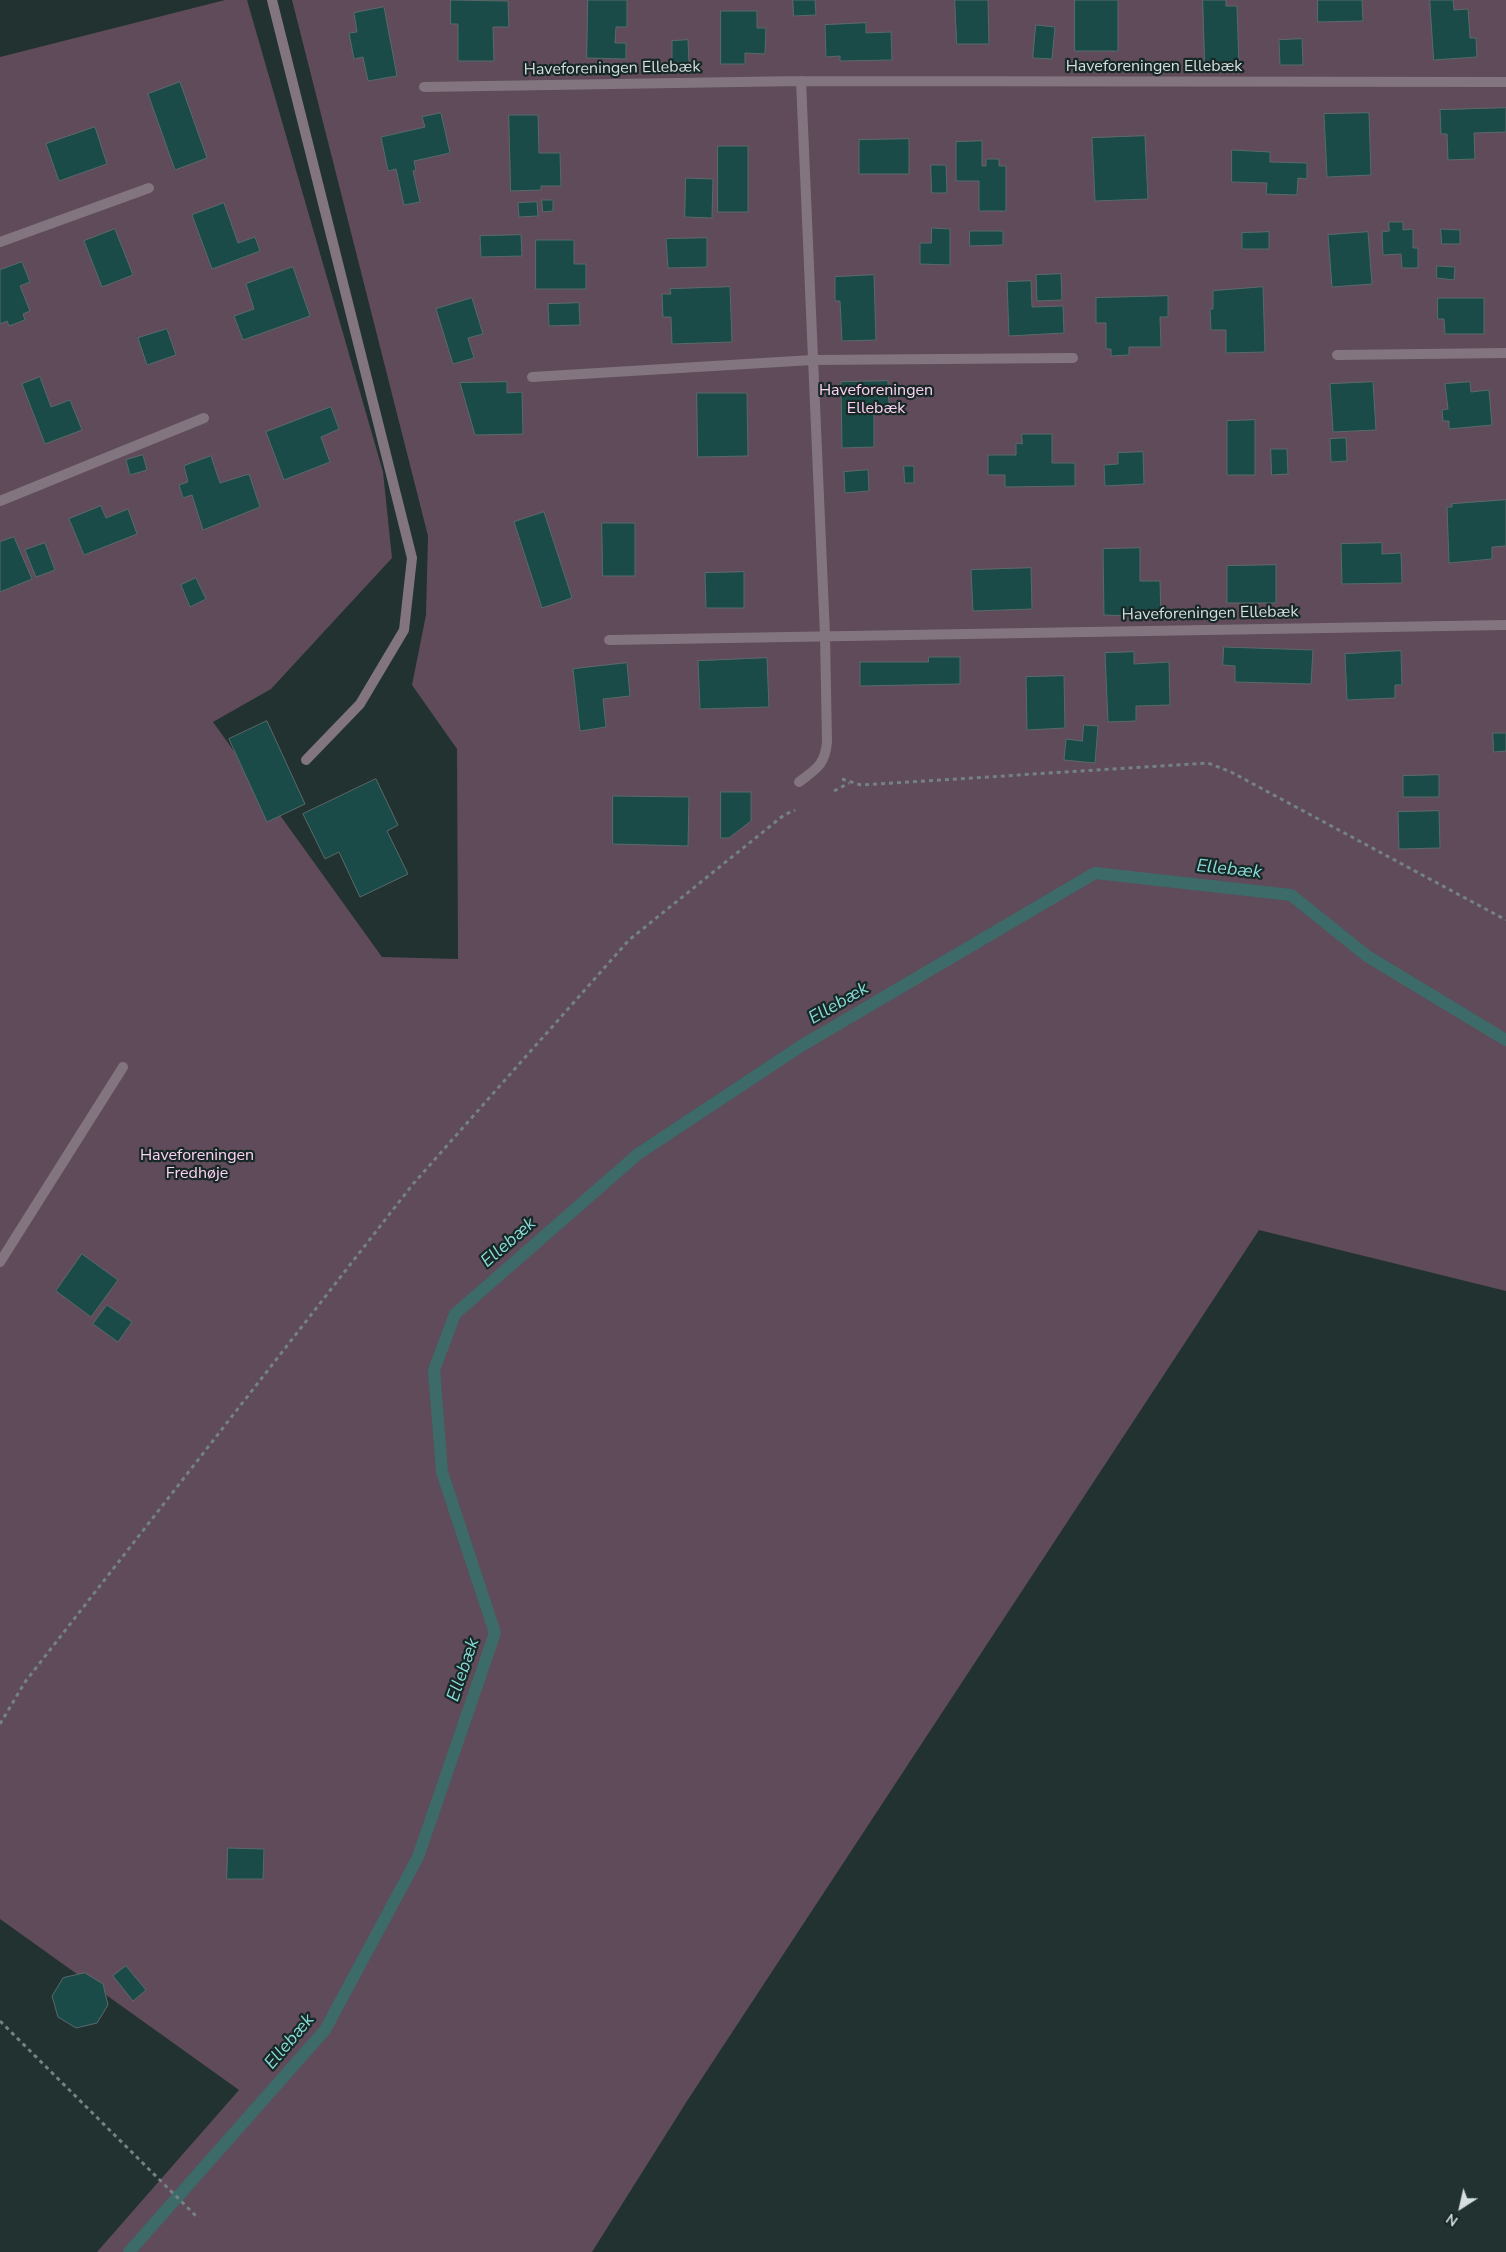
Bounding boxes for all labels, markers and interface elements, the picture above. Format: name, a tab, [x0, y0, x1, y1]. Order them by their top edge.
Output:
street label: Haveforeningen Ellebæk	[1066, 57, 1242, 77]
street label: Haveforeningen Ellebæk	[524, 58, 700, 80]
park label: Haveforeningen Ellebæk	[819, 381, 933, 419]
street label: Haveforeningen Ellebæk	[1122, 603, 1298, 625]
water label: Ellebæk	[1195, 856, 1263, 884]
water label: Ellebæk	[805, 978, 873, 1030]
park label: Haveforeningen Fredhøje	[140, 1146, 254, 1184]
water label: Ellebæk	[477, 1213, 541, 1273]
water label: Ellebæk	[443, 1635, 485, 1705]
water label: Ellebæk	[261, 2010, 319, 2074]
north arrow	[1436, 2182, 1486, 2232]
text: N	[1442, 2209, 1462, 2230]

